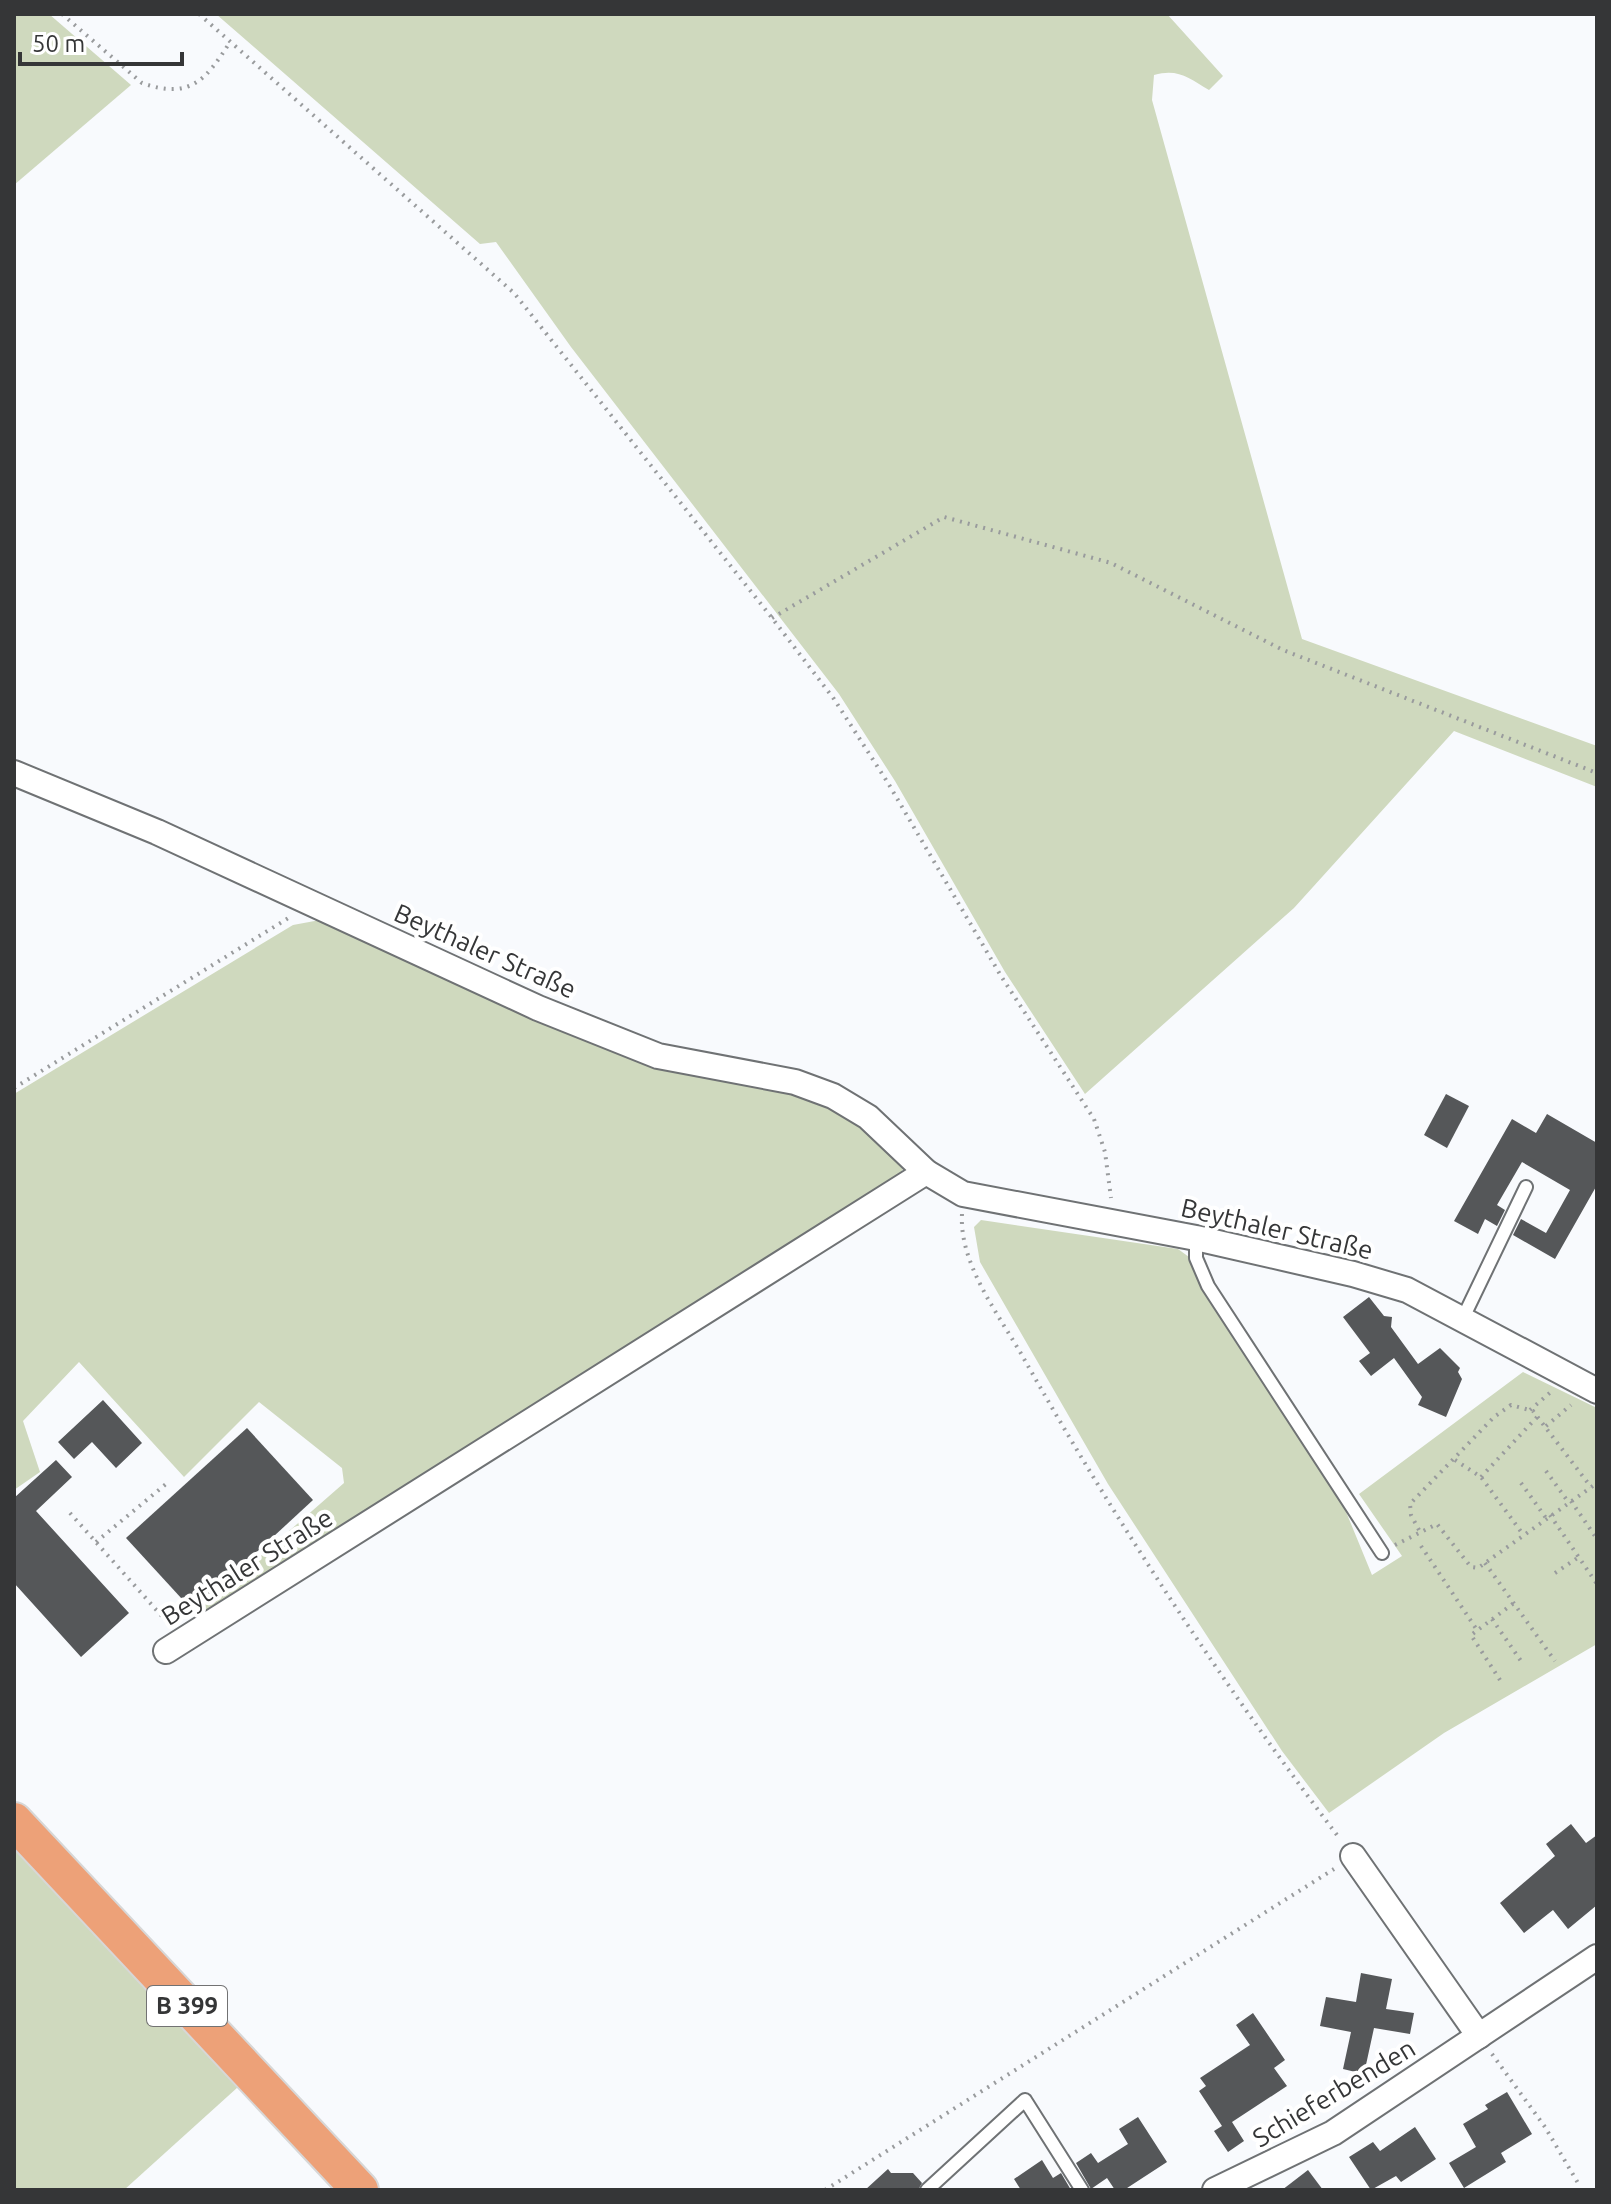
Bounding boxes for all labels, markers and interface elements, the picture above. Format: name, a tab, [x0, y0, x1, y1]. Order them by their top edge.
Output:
scale bar	[20, 16, 182, 66]
text: 50 m	[32, 30, 85, 57]
street label: Beythaler Straße	[390, 897, 581, 1004]
street label: Beythaler Straße	[1178, 1192, 1376, 1265]
street label: Beythaler Straße	[156, 1502, 337, 1631]
road number: B 399	[147, 1986, 227, 2026]
street label: Schieferbenden	[1247, 2033, 1420, 2152]

